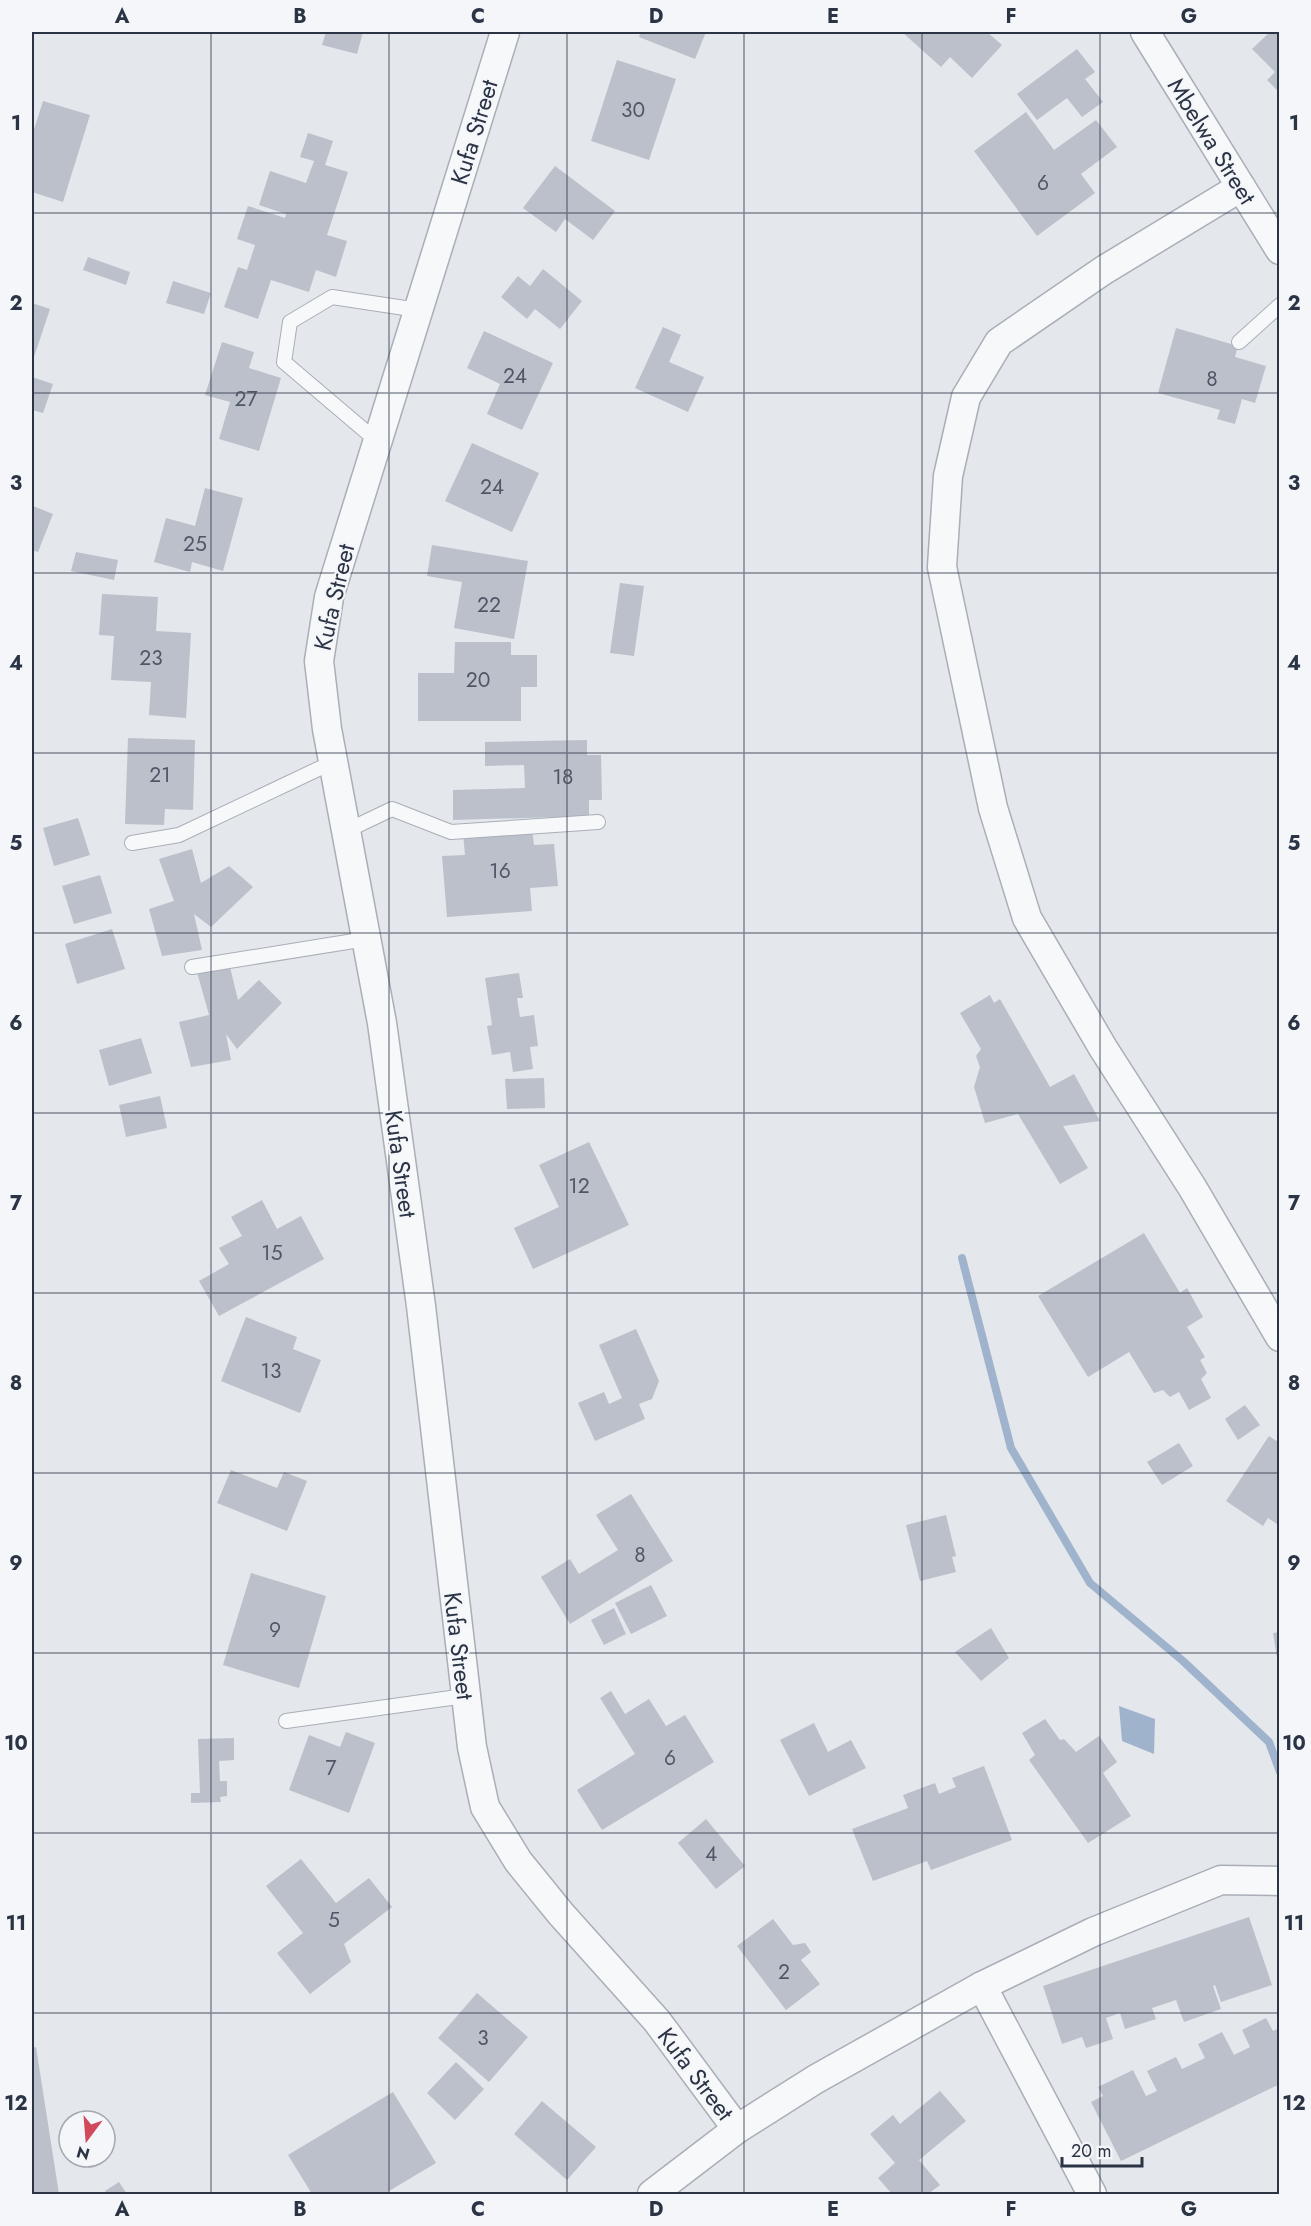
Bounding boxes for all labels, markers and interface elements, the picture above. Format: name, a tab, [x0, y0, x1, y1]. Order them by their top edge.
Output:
text: A	[114, 2, 130, 31]
text: B	[293, 2, 307, 31]
text: C	[471, 2, 485, 31]
text: D	[649, 2, 663, 31]
text: E	[827, 2, 839, 31]
text: F	[1005, 2, 1017, 31]
text: G	[1181, 2, 1197, 31]
street label: Mbelwa Street	[1159, 71, 1265, 211]
street label: Kufa Street	[441, 75, 507, 189]
house number: 30	[621, 95, 645, 125]
text: 1	[11, 109, 21, 138]
text: 1	[1289, 109, 1299, 138]
house number: 6	[1037, 168, 1049, 198]
text: 2	[9, 289, 23, 318]
text: 2	[1287, 289, 1301, 318]
house number: 24	[503, 361, 527, 391]
house number: 8	[1206, 364, 1218, 394]
house number: 27	[235, 384, 257, 414]
text: 3	[10, 469, 22, 498]
text: 3	[1288, 469, 1300, 498]
house number: 24	[480, 472, 504, 502]
house number: 25	[183, 529, 207, 559]
street label: Kufa Street	[305, 540, 363, 654]
house number: 22	[477, 590, 501, 620]
house number: 23	[139, 643, 163, 673]
text: 4	[9, 649, 23, 678]
text: 4	[1287, 649, 1301, 678]
house number: 20	[466, 665, 490, 695]
house number: 21	[149, 760, 171, 790]
house number: 18	[553, 762, 573, 792]
text: 5	[10, 829, 23, 858]
text: 5	[1288, 829, 1301, 858]
house number: 16	[489, 856, 511, 886]
text: 6	[9, 1009, 23, 1038]
text: 6	[1287, 1009, 1301, 1038]
street label: Kufa Street	[376, 1108, 426, 1220]
house number: 12	[568, 1171, 590, 1201]
text: 7	[10, 1189, 23, 1218]
text: 7	[1288, 1189, 1301, 1218]
house number: 15	[261, 1238, 283, 1268]
house number: 13	[261, 1356, 281, 1386]
text: 8	[10, 1369, 22, 1398]
text: 8	[1288, 1369, 1300, 1398]
house number: 8	[634, 1540, 646, 1570]
text: 9	[9, 1549, 23, 1578]
text: 9	[1287, 1549, 1301, 1578]
street label: Kufa Street	[435, 1590, 483, 1702]
house number: 9	[269, 1615, 281, 1645]
text: 10	[4, 1729, 28, 1758]
text: 10	[1282, 1729, 1306, 1758]
house number: 6	[664, 1743, 676, 1773]
house number: 7	[325, 1753, 337, 1783]
house number: 4	[705, 1839, 717, 1869]
house number: 5	[328, 1905, 340, 1935]
text: 11	[6, 1909, 26, 1938]
text: 11	[1284, 1909, 1304, 1938]
house number: 2	[778, 1957, 790, 1987]
street label: Kufa Street	[649, 2020, 743, 2128]
house number: 3	[477, 2023, 489, 2053]
text: 12	[4, 2089, 28, 2118]
text: 12	[1282, 2089, 1306, 2118]
north arrow	[57, 2109, 117, 2169]
scale bar	[1062, 2130, 1142, 2168]
text: 20 m	[1071, 2138, 1111, 2164]
text: N	[74, 2140, 92, 2166]
text: A	[114, 2195, 130, 2224]
text: B	[293, 2195, 307, 2224]
text: C	[471, 2195, 485, 2224]
text: D	[649, 2195, 663, 2224]
text: E	[827, 2195, 839, 2224]
text: F	[1005, 2195, 1017, 2224]
text: G	[1181, 2195, 1197, 2224]

